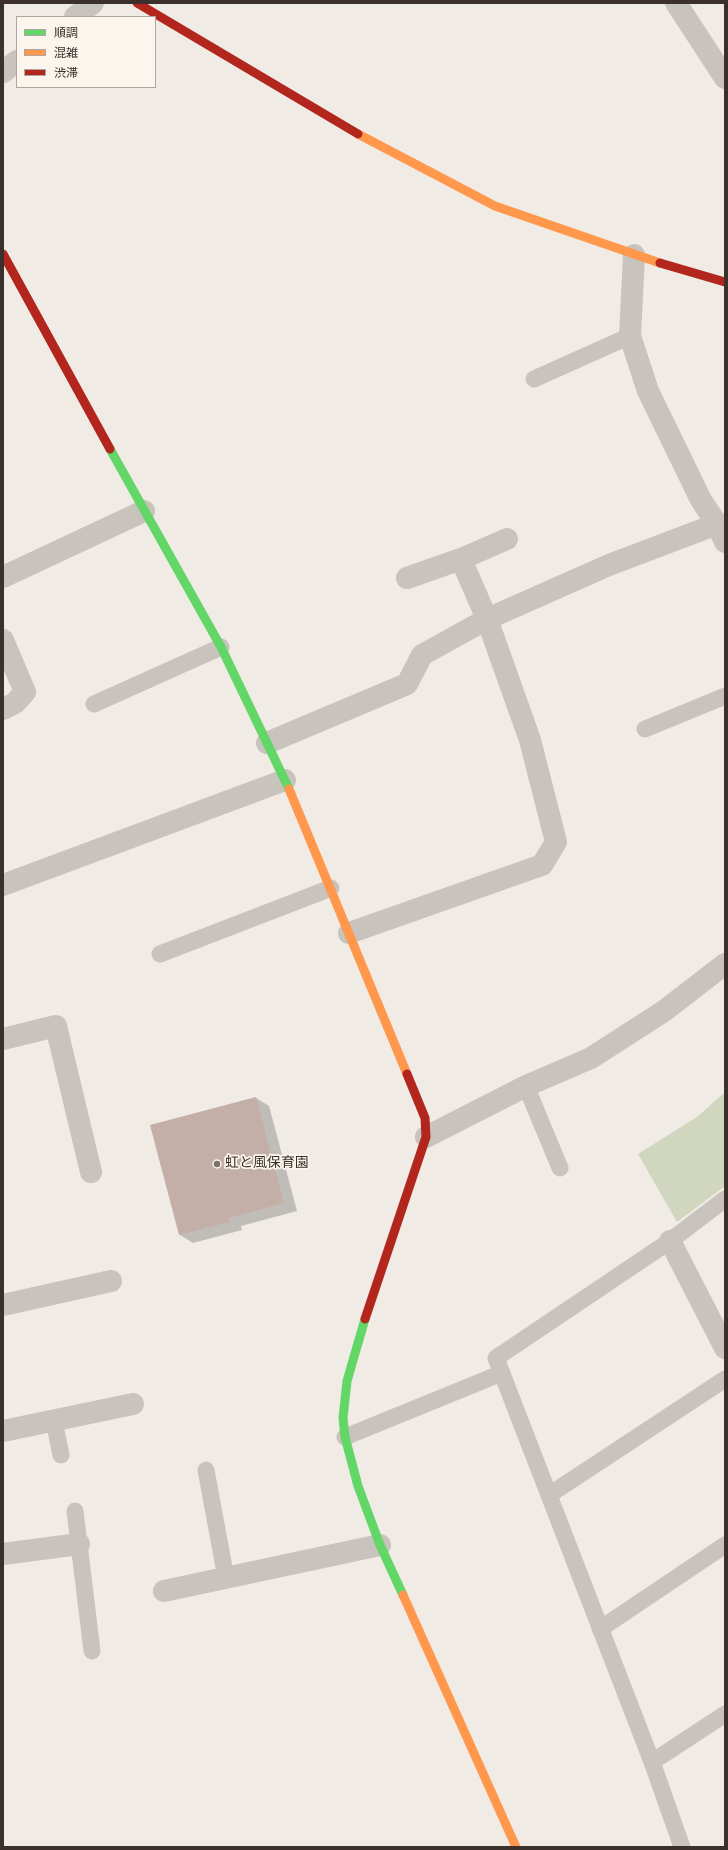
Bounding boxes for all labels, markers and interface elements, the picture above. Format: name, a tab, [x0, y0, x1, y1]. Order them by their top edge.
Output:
legend	[16, 16, 156, 88]
text: 順調	[54, 26, 78, 42]
text: 混雑	[54, 46, 78, 62]
text: 渋滞	[54, 66, 78, 82]
place label: 虹と風保育園	[225, 1156, 309, 1172]
marker: 虹と風保育園	[212, 1159, 222, 1169]

